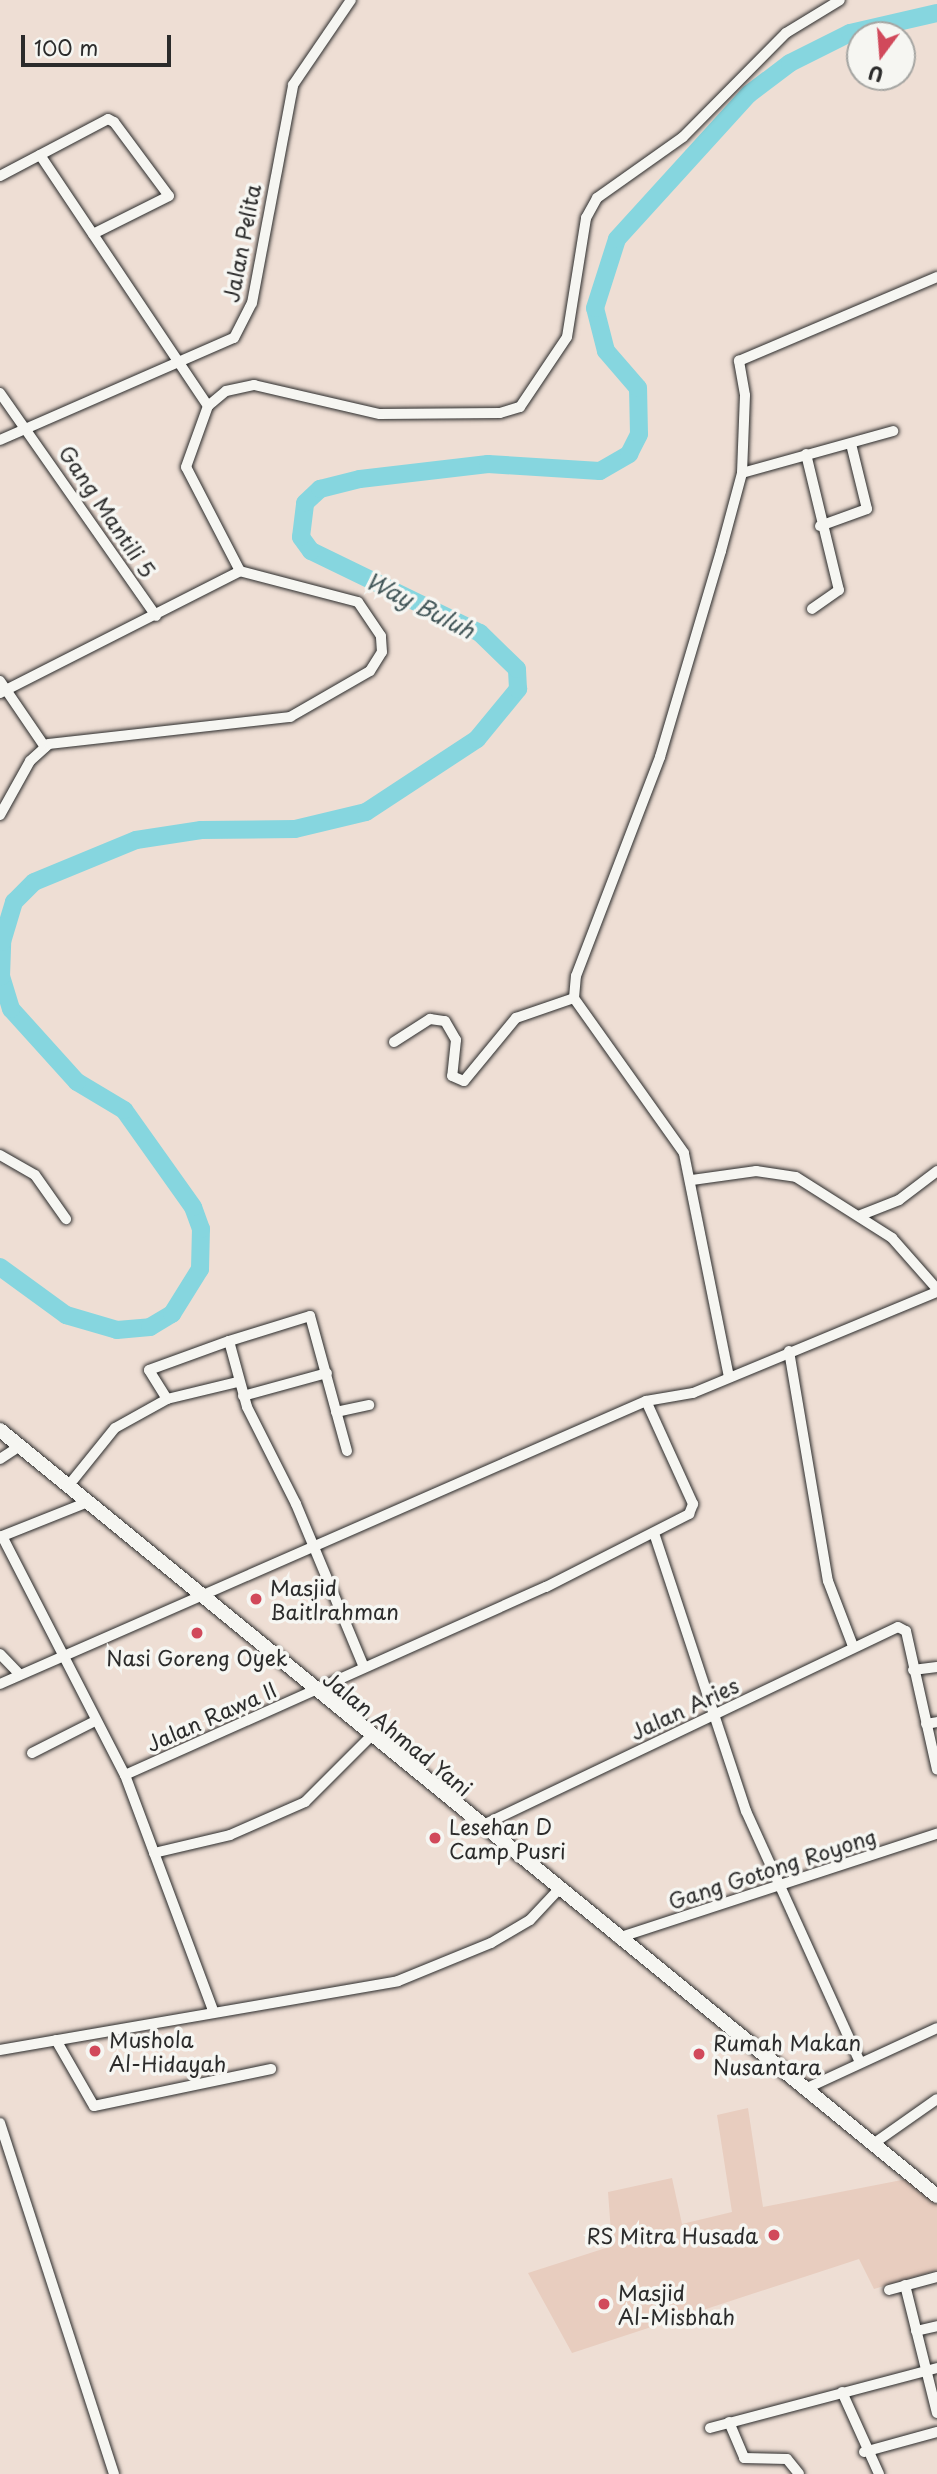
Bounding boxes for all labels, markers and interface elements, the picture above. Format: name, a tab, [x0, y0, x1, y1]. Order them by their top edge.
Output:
scale bar	[24, 21, 175, 65]
north arrow	[846, 21, 916, 91]
text: 100 m	[34, 31, 98, 63]
text: U	[865, 59, 887, 90]
street label: Jalan Pelita	[217, 182, 265, 304]
street label: Gang Mantili 5	[55, 440, 161, 582]
water label: Way Buluh	[360, 566, 480, 644]
place label: Masjid Baitlrahman	[270, 1574, 399, 1624]
marker: Masjid Baitlrahman	[248, 1591, 264, 1607]
marker: Nasi Goreng Oyek	[189, 1625, 205, 1641]
place label: Nasi Goreng Oyek	[105, 1644, 289, 1670]
street label: Jalan Ahmad Yani	[318, 1665, 478, 1801]
street label: Jalan Aries	[626, 1672, 742, 1744]
street label: Jalan Rawa II	[142, 1676, 280, 1756]
place label: Lesehan D Camp Pusri	[449, 1813, 567, 1863]
street label: Gang Gotong Royong	[665, 1823, 879, 1913]
marker: Lesehan D Camp Pusri	[427, 1830, 443, 1846]
place label: Mushola Al-Hidayah	[109, 2026, 226, 2076]
place label: Rumah Makan Nusantara	[713, 2029, 862, 2079]
marker: Mushola Al-Hidayah	[87, 2043, 103, 2059]
marker: Rumah Makan Nusantara	[691, 2046, 707, 2062]
place label: RS Mitra Husada	[583, 2222, 758, 2248]
marker: RS Mitra Husada	[764, 2225, 784, 2245]
place label: Masjid Al-Misbhah	[618, 2279, 735, 2329]
marker: Masjid Al-Misbhah	[596, 2296, 612, 2312]

